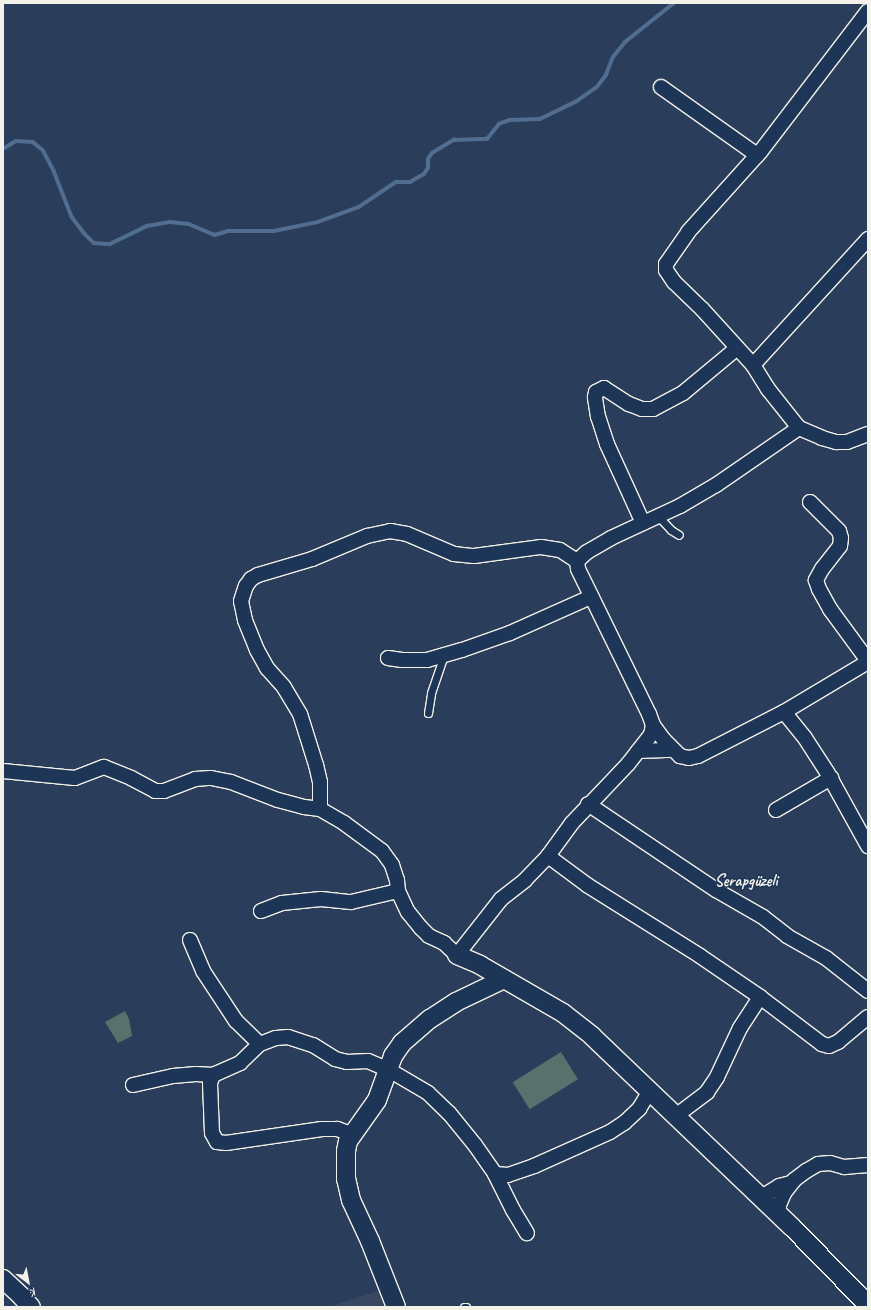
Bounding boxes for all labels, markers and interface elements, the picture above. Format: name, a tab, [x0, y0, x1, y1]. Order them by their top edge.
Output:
district label: Serapgüzeli	[714, 871, 778, 891]
north arrow	[8, 1262, 48, 1302]
text: K	[28, 1285, 40, 1300]

